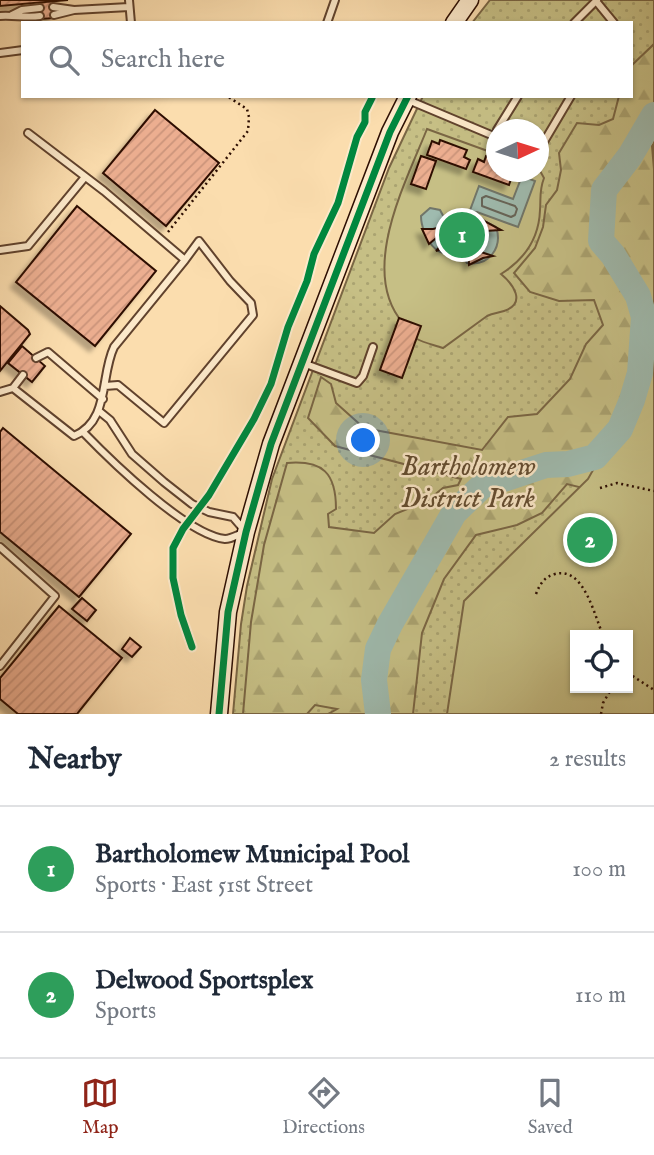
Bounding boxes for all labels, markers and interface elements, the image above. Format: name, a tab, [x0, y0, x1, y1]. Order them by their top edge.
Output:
search box	[21, 21, 633, 98]
icon: search	[45, 41, 83, 79]
text: Search here	[101, 43, 225, 76]
north arrow	[486, 119, 549, 182]
pin: 1	[439, 209, 485, 261]
your location	[346, 423, 380, 457]
park label: Bartholomew District Park	[401, 450, 535, 517]
pin: 2	[567, 514, 613, 566]
map controls	[570, 630, 633, 693]
button: locate	[570, 630, 633, 693]
text: Nearby	[28, 741, 121, 779]
text: 2 results	[549, 745, 626, 774]
text: Bartholomew Municipal Pool	[95, 838, 409, 871]
text: 1	[47, 855, 55, 884]
text: 100 m	[572, 855, 626, 884]
text: Sports · East 51st Street	[95, 871, 313, 900]
text: Delwood Sportsplex	[95, 964, 313, 997]
text: 2	[46, 981, 56, 1010]
text: 110 m	[575, 981, 626, 1010]
text: Sports	[95, 997, 156, 1026]
tab: Map	[81, 1074, 119, 1140]
tab: Directions	[282, 1074, 365, 1140]
tab: Saved	[528, 1074, 573, 1140]

